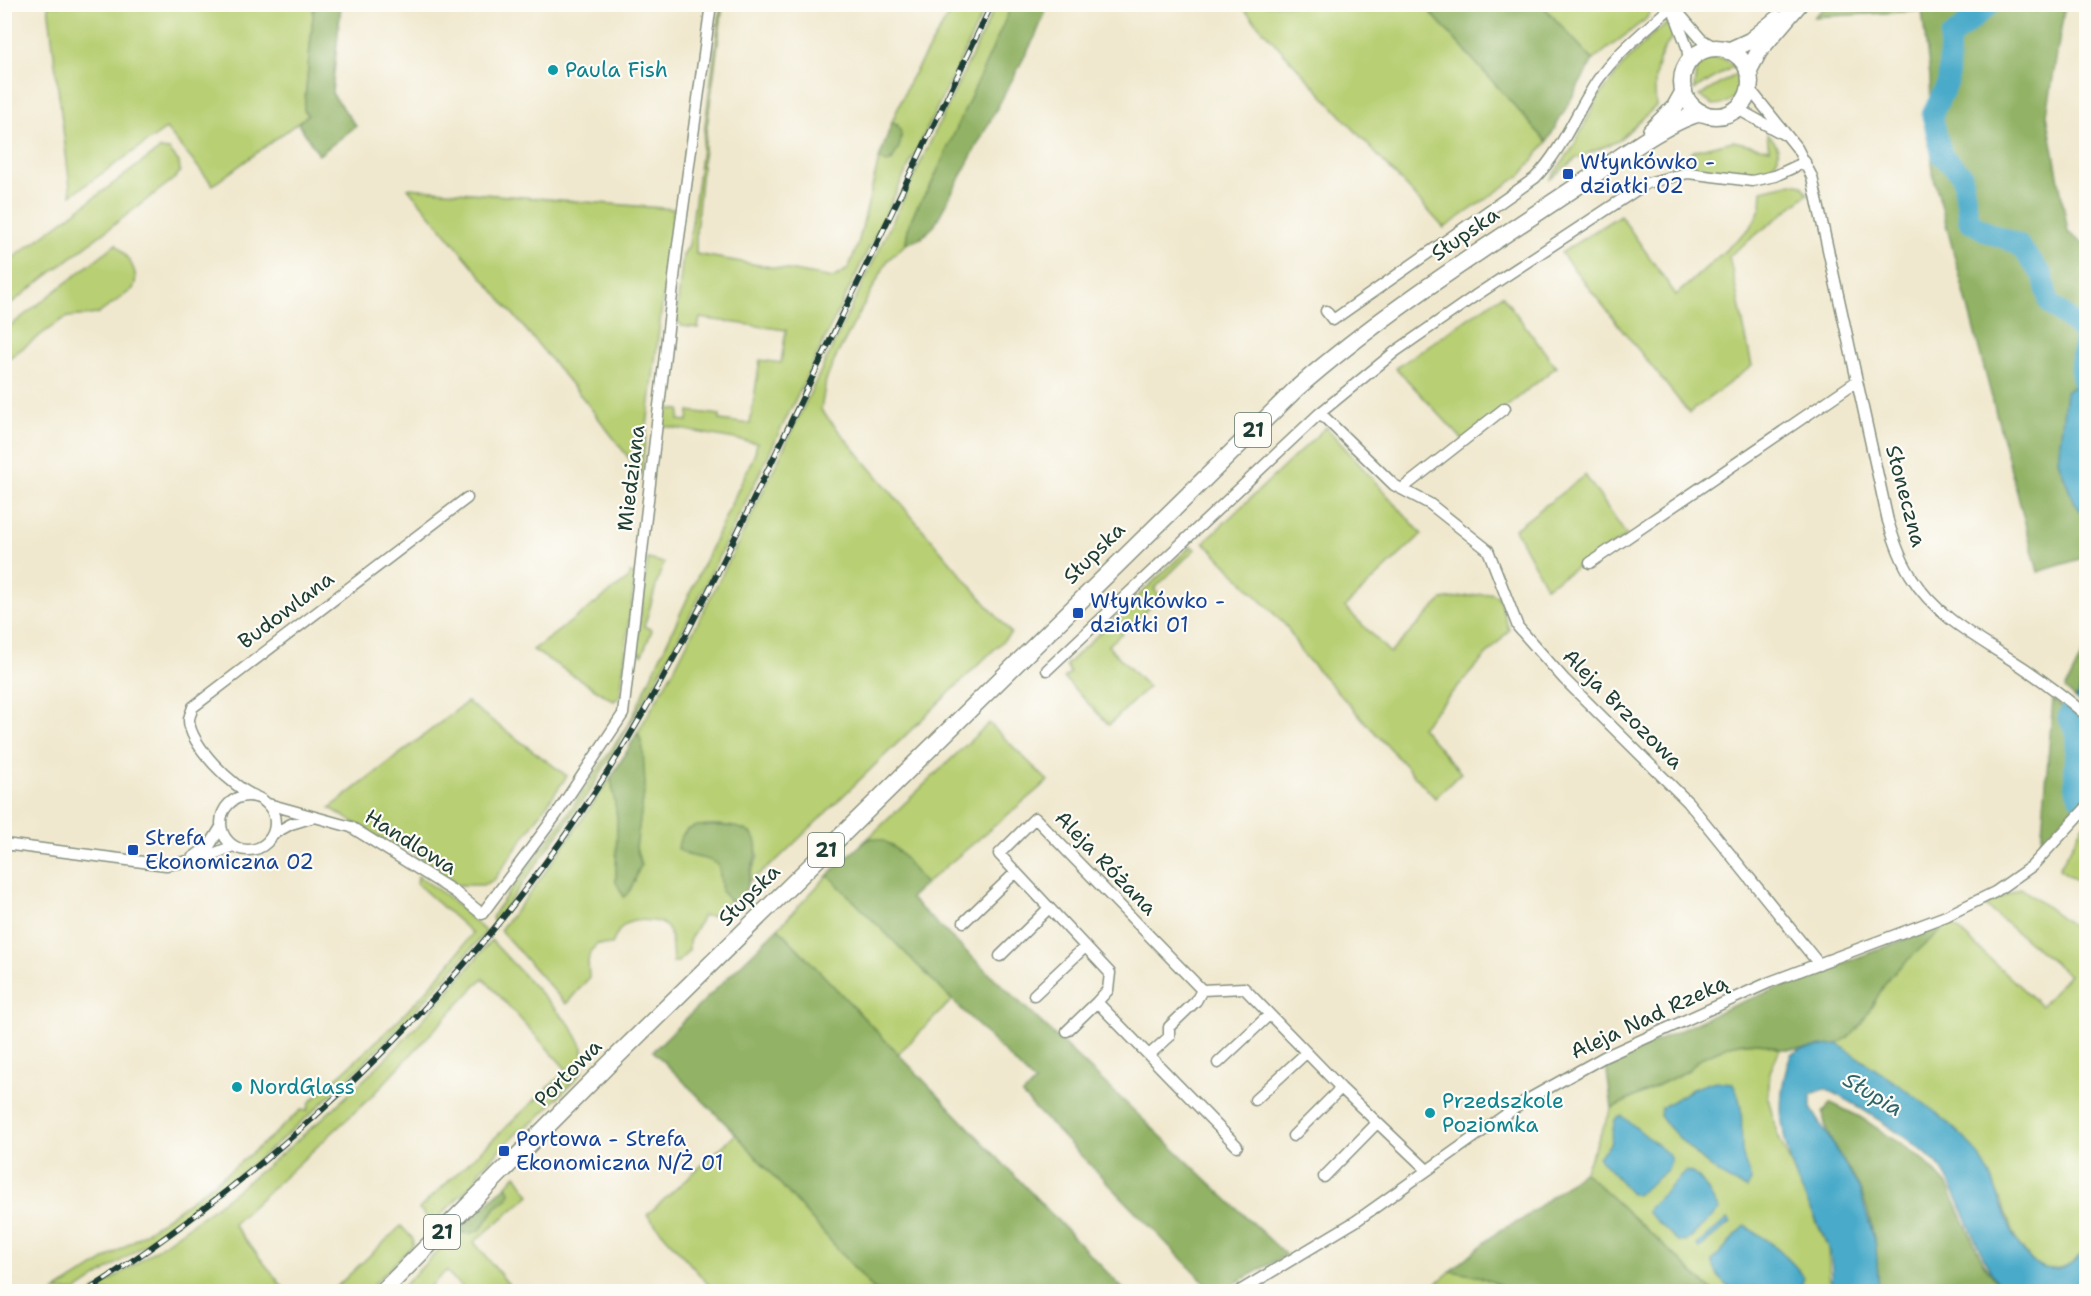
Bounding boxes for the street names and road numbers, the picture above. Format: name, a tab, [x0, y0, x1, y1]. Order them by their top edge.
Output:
street label: Słupska	[1425, 200, 1505, 268]
road number: 21	[1235, 413, 1271, 447]
street label: Miedziana	[611, 423, 651, 533]
street label: Słoneczna	[1879, 442, 1933, 550]
street label: Słupska	[1057, 516, 1131, 590]
street label: Budowlana	[232, 565, 340, 655]
street label: Aleja Brzozowa	[1557, 643, 1689, 775]
street label: Handlowa	[360, 803, 462, 881]
street label: Aleja Różana	[1049, 804, 1163, 922]
road number: 21	[808, 833, 844, 867]
street label: Słupska	[712, 858, 786, 932]
street label: Aleja Nad Rzeką	[1566, 968, 1733, 1066]
street label: Portowa	[528, 1033, 608, 1113]
road number: 21	[424, 1215, 460, 1249]

